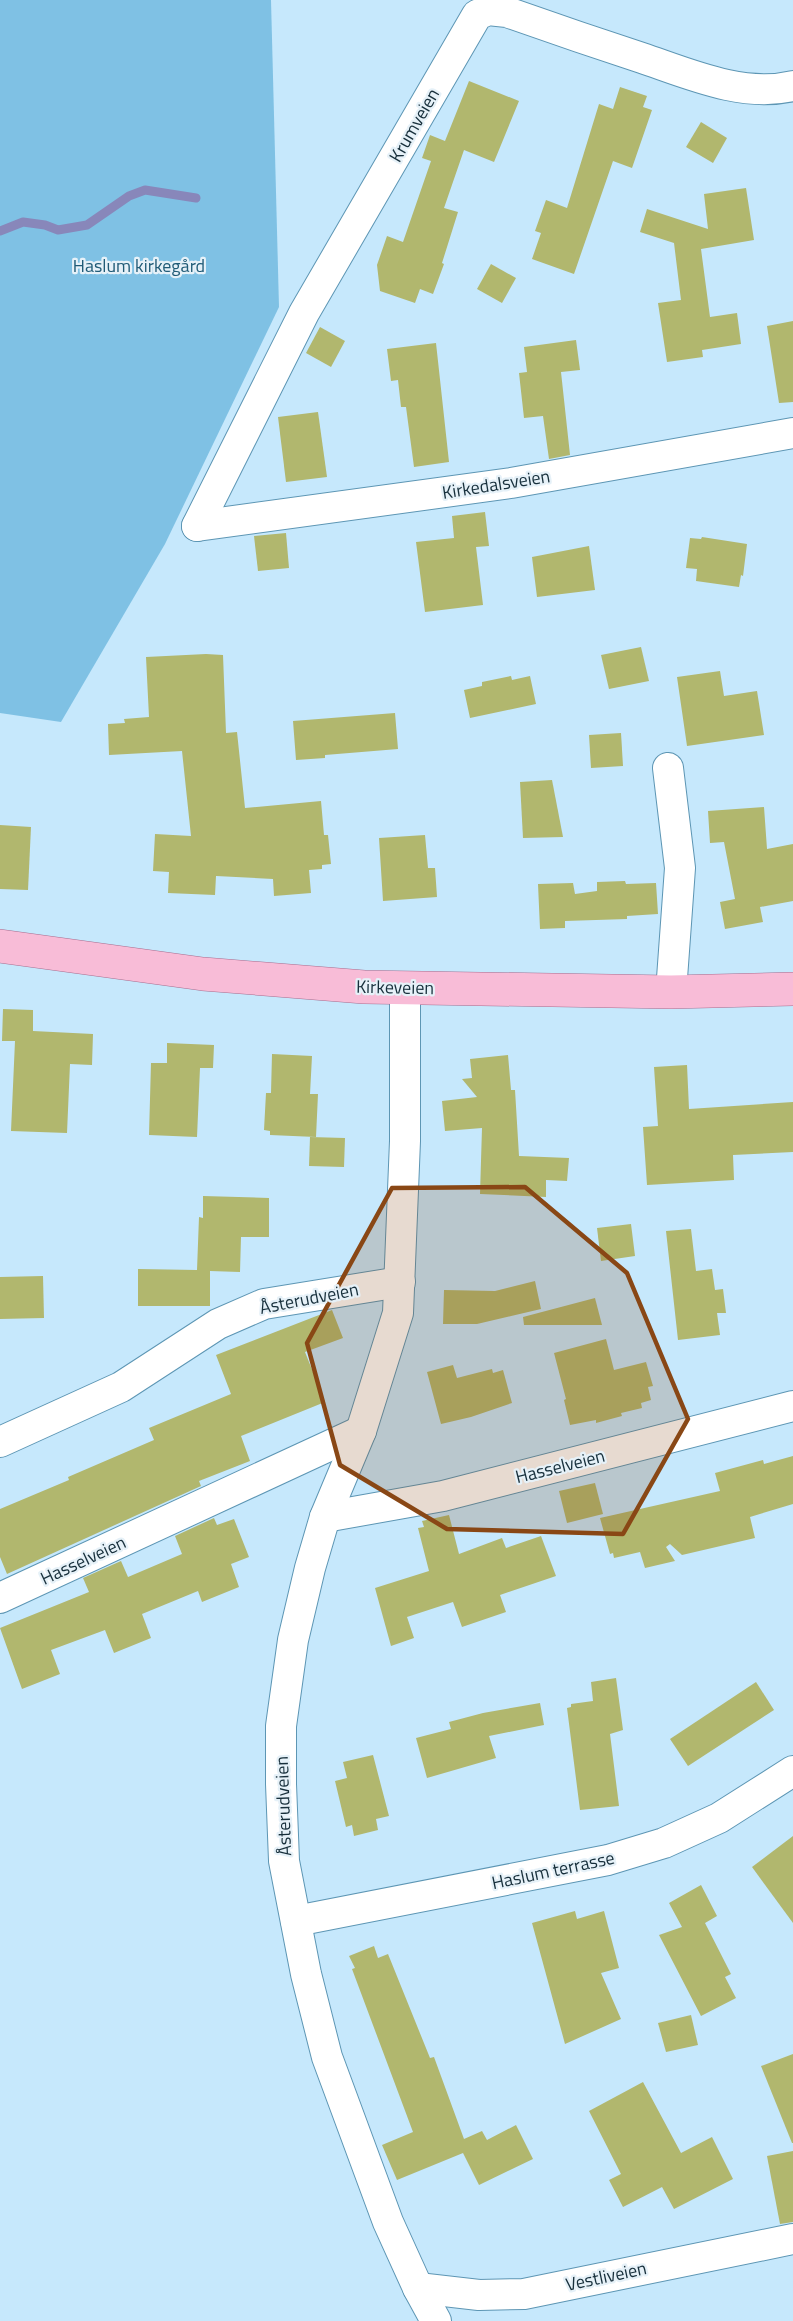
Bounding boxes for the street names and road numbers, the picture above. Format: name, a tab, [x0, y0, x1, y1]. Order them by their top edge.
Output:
street label: Krumveien	[382, 83, 446, 167]
street label: Kirkedalsveien	[440, 462, 552, 506]
street label: Kirkeveien	[356, 973, 434, 1001]
street label: Åsterudveien	[257, 1275, 361, 1321]
street label: Hasselveien	[512, 1442, 608, 1490]
street label: Hasselveien	[36, 1528, 130, 1592]
street label: Åsterudveien	[268, 1756, 298, 1856]
street label: Haslum terrasse	[489, 1844, 617, 1896]
street label: Vestliveien	[563, 2254, 649, 2298]

